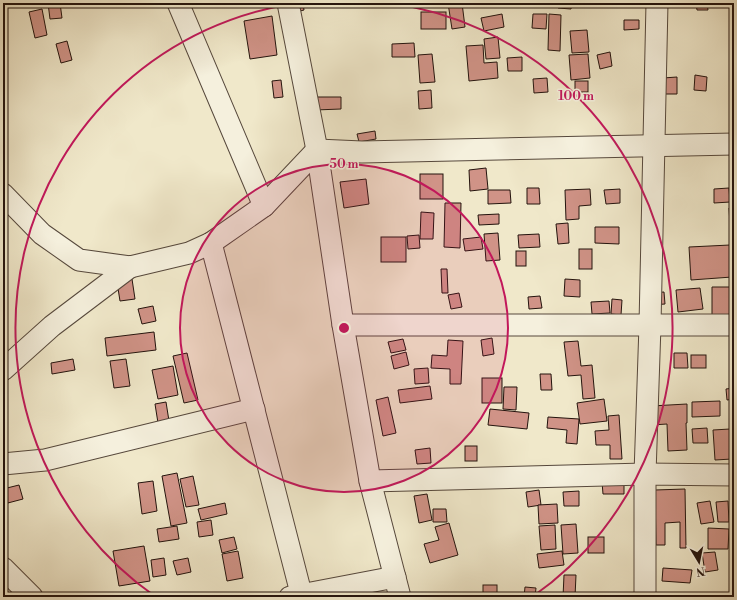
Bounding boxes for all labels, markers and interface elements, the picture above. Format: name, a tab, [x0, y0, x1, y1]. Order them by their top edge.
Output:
text: 100 m	[558, 89, 594, 104]
text: 50 m	[329, 157, 359, 172]
centre of rings	[337, 321, 351, 335]
north arrow	[679, 542, 719, 582]
text: N	[695, 563, 706, 579]

